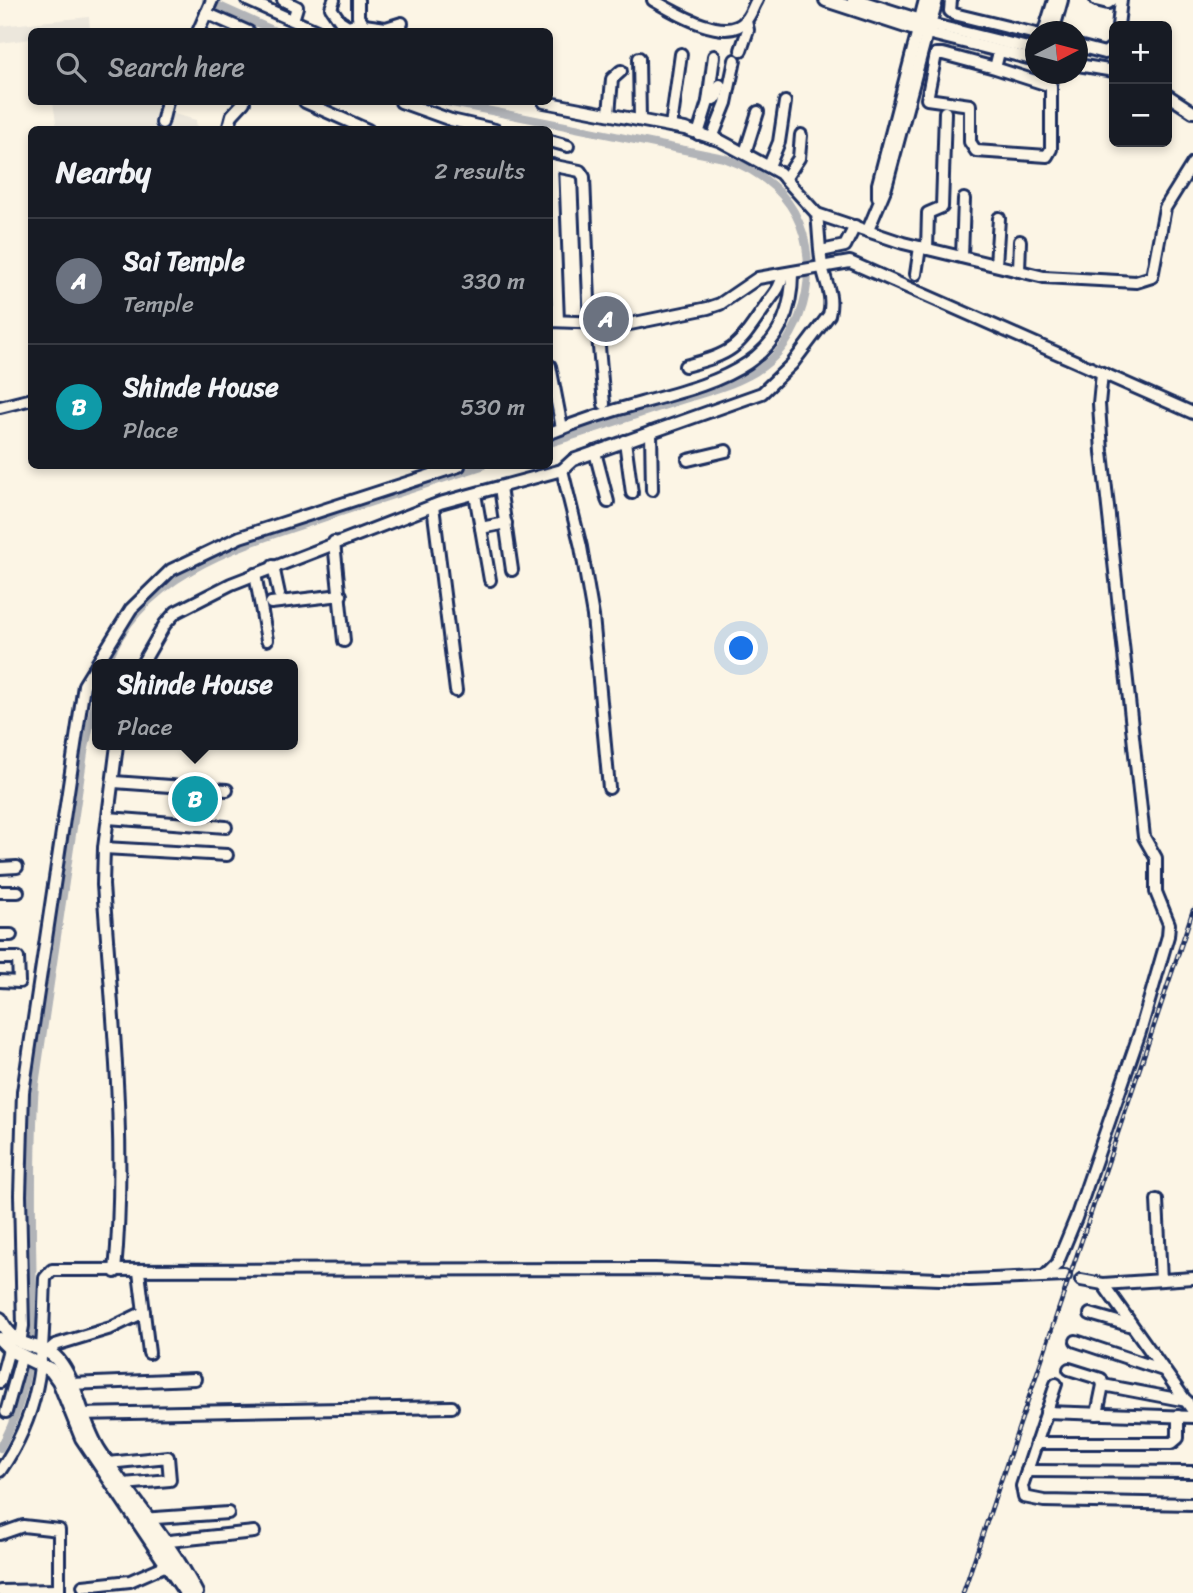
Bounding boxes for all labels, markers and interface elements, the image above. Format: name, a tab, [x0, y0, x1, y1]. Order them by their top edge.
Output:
north arrow	[1025, 21, 1088, 84]
map controls	[1109, 21, 1172, 147]
button: +	[1109, 21, 1172, 84]
search box	[28, 28, 553, 105]
text: Search here	[108, 44, 245, 90]
icon: search	[52, 48, 90, 86]
button: −	[1109, 84, 1172, 147]
text: Nearby	[56, 145, 151, 199]
text: 2 results	[434, 151, 525, 192]
text: Sai Temple	[123, 238, 245, 284]
text: A	[71, 261, 87, 302]
text: 330 m	[462, 261, 525, 302]
text: Temple	[123, 284, 194, 325]
pin: A	[583, 293, 629, 345]
text: Shinde House	[123, 364, 279, 410]
text: B	[72, 387, 86, 428]
text: 530 m	[460, 387, 525, 428]
text: Place	[123, 410, 178, 451]
your location	[724, 631, 758, 665]
popup	[92, 659, 298, 750]
text: Shinde House	[117, 661, 273, 707]
text: Place	[117, 707, 173, 748]
pin: B	[172, 773, 218, 825]

